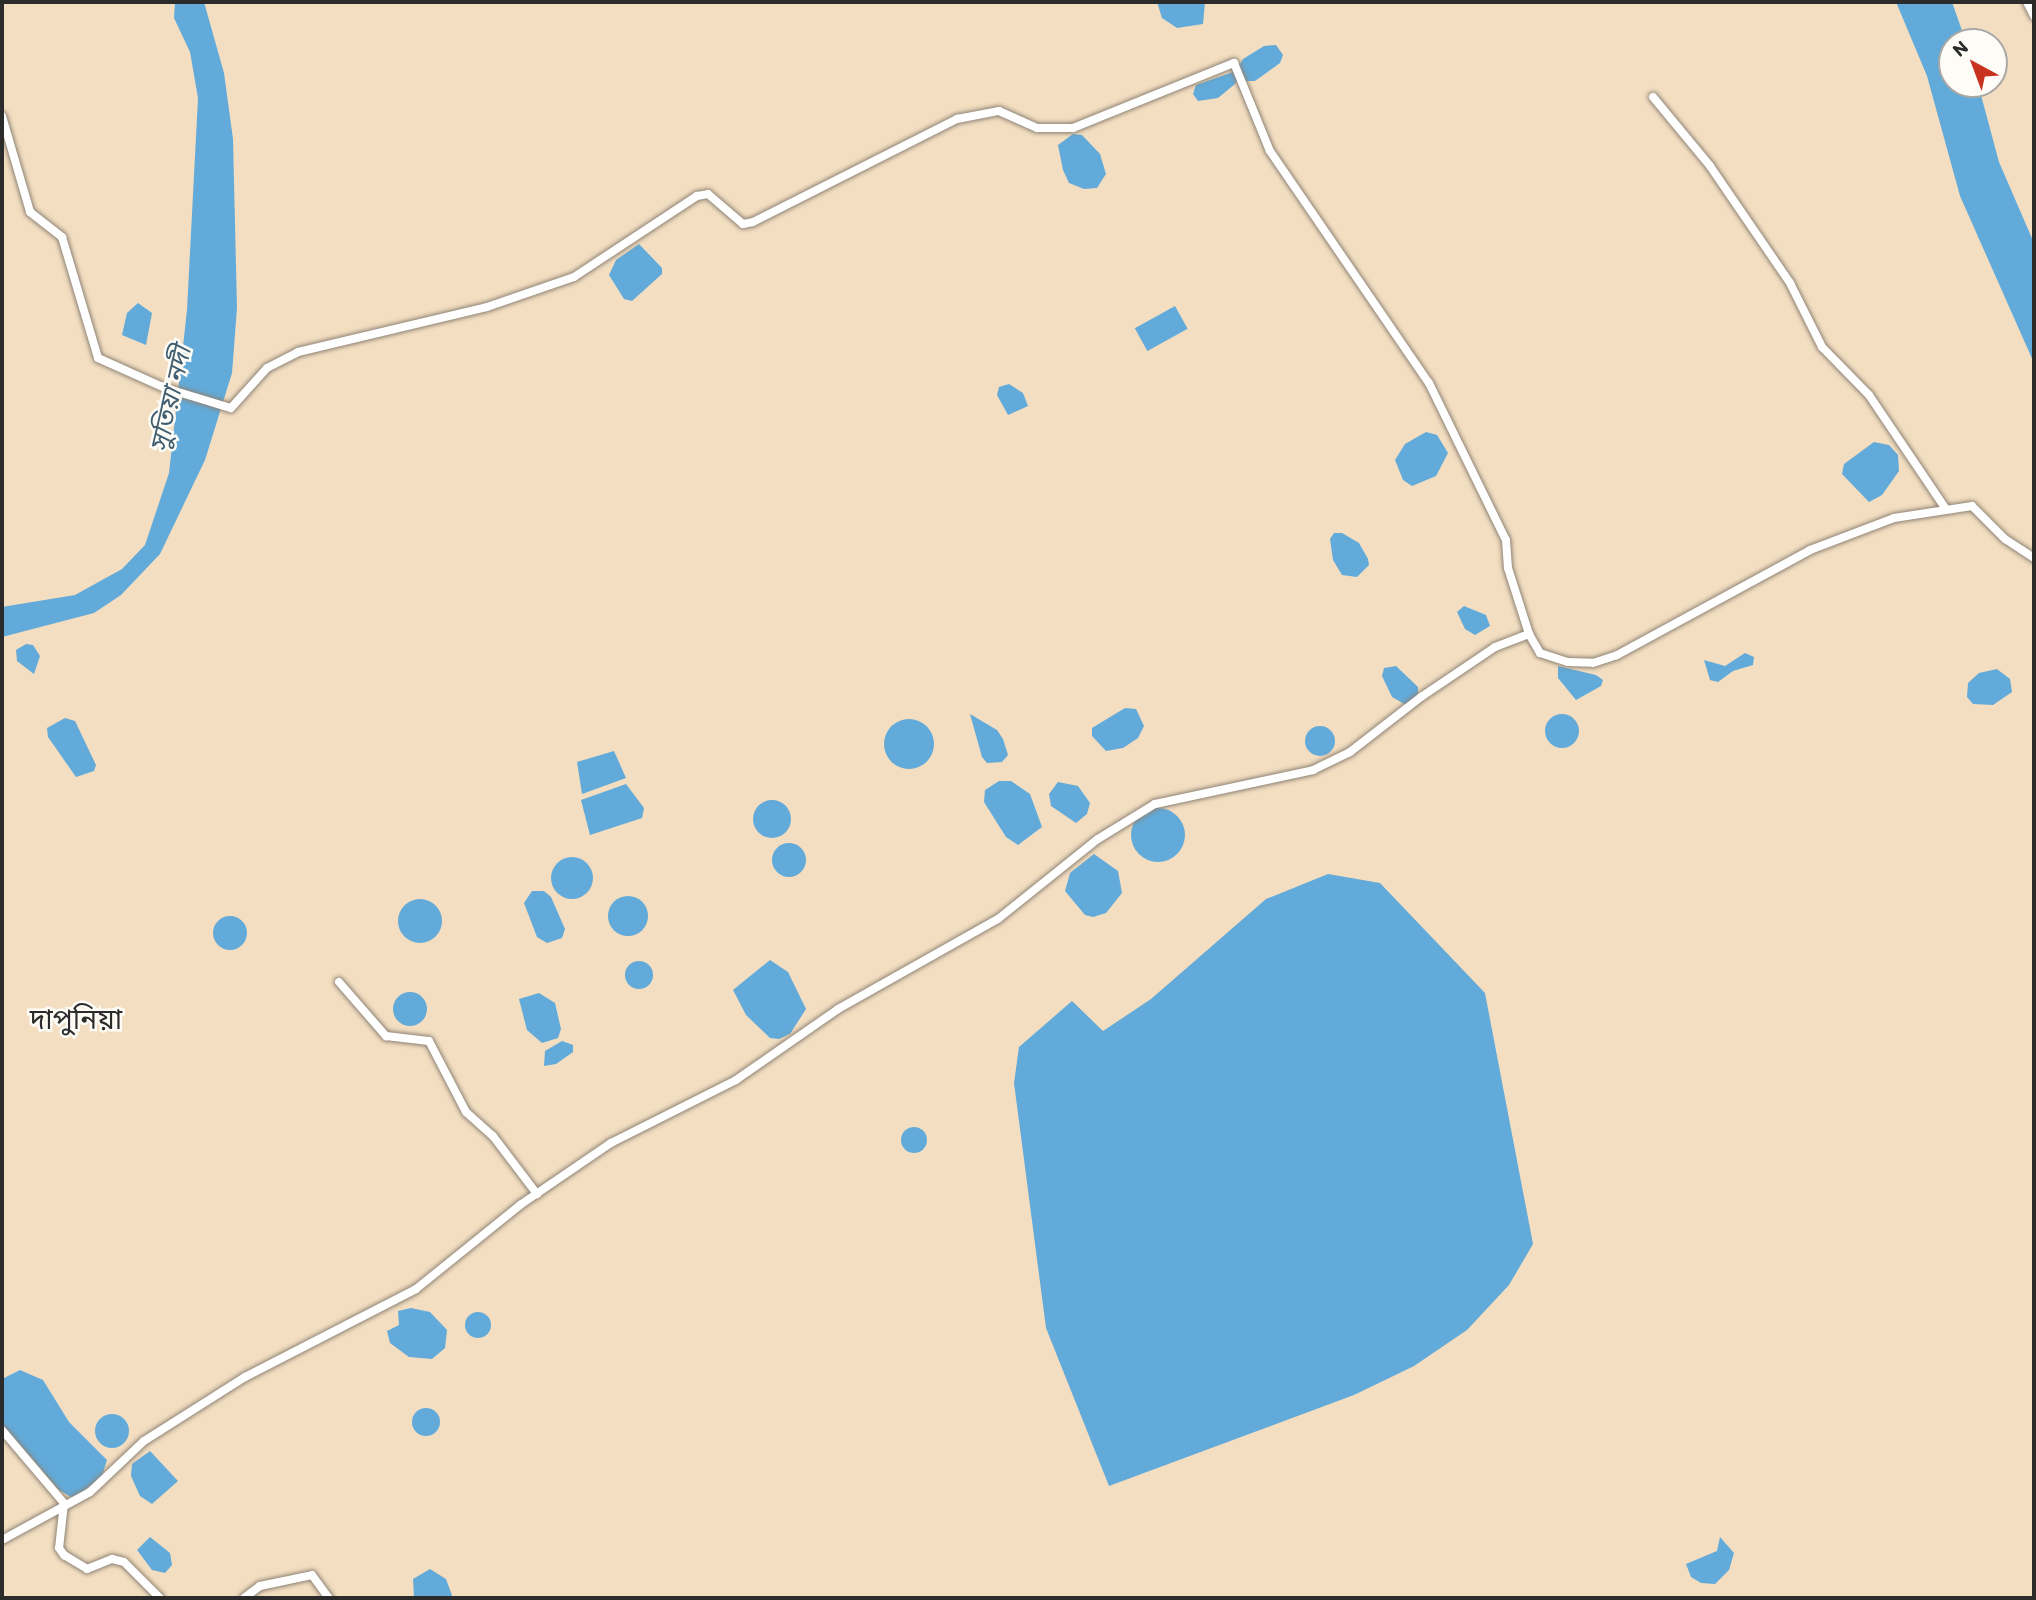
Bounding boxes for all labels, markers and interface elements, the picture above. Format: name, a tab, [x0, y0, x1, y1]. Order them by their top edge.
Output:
north arrow	[1938, 28, 2008, 98]
text: N	[1948, 35, 1973, 61]
water label: সুতিয়া নদী	[144, 343, 198, 455]
district label: দাপুনিয়া	[30, 1002, 122, 1036]

